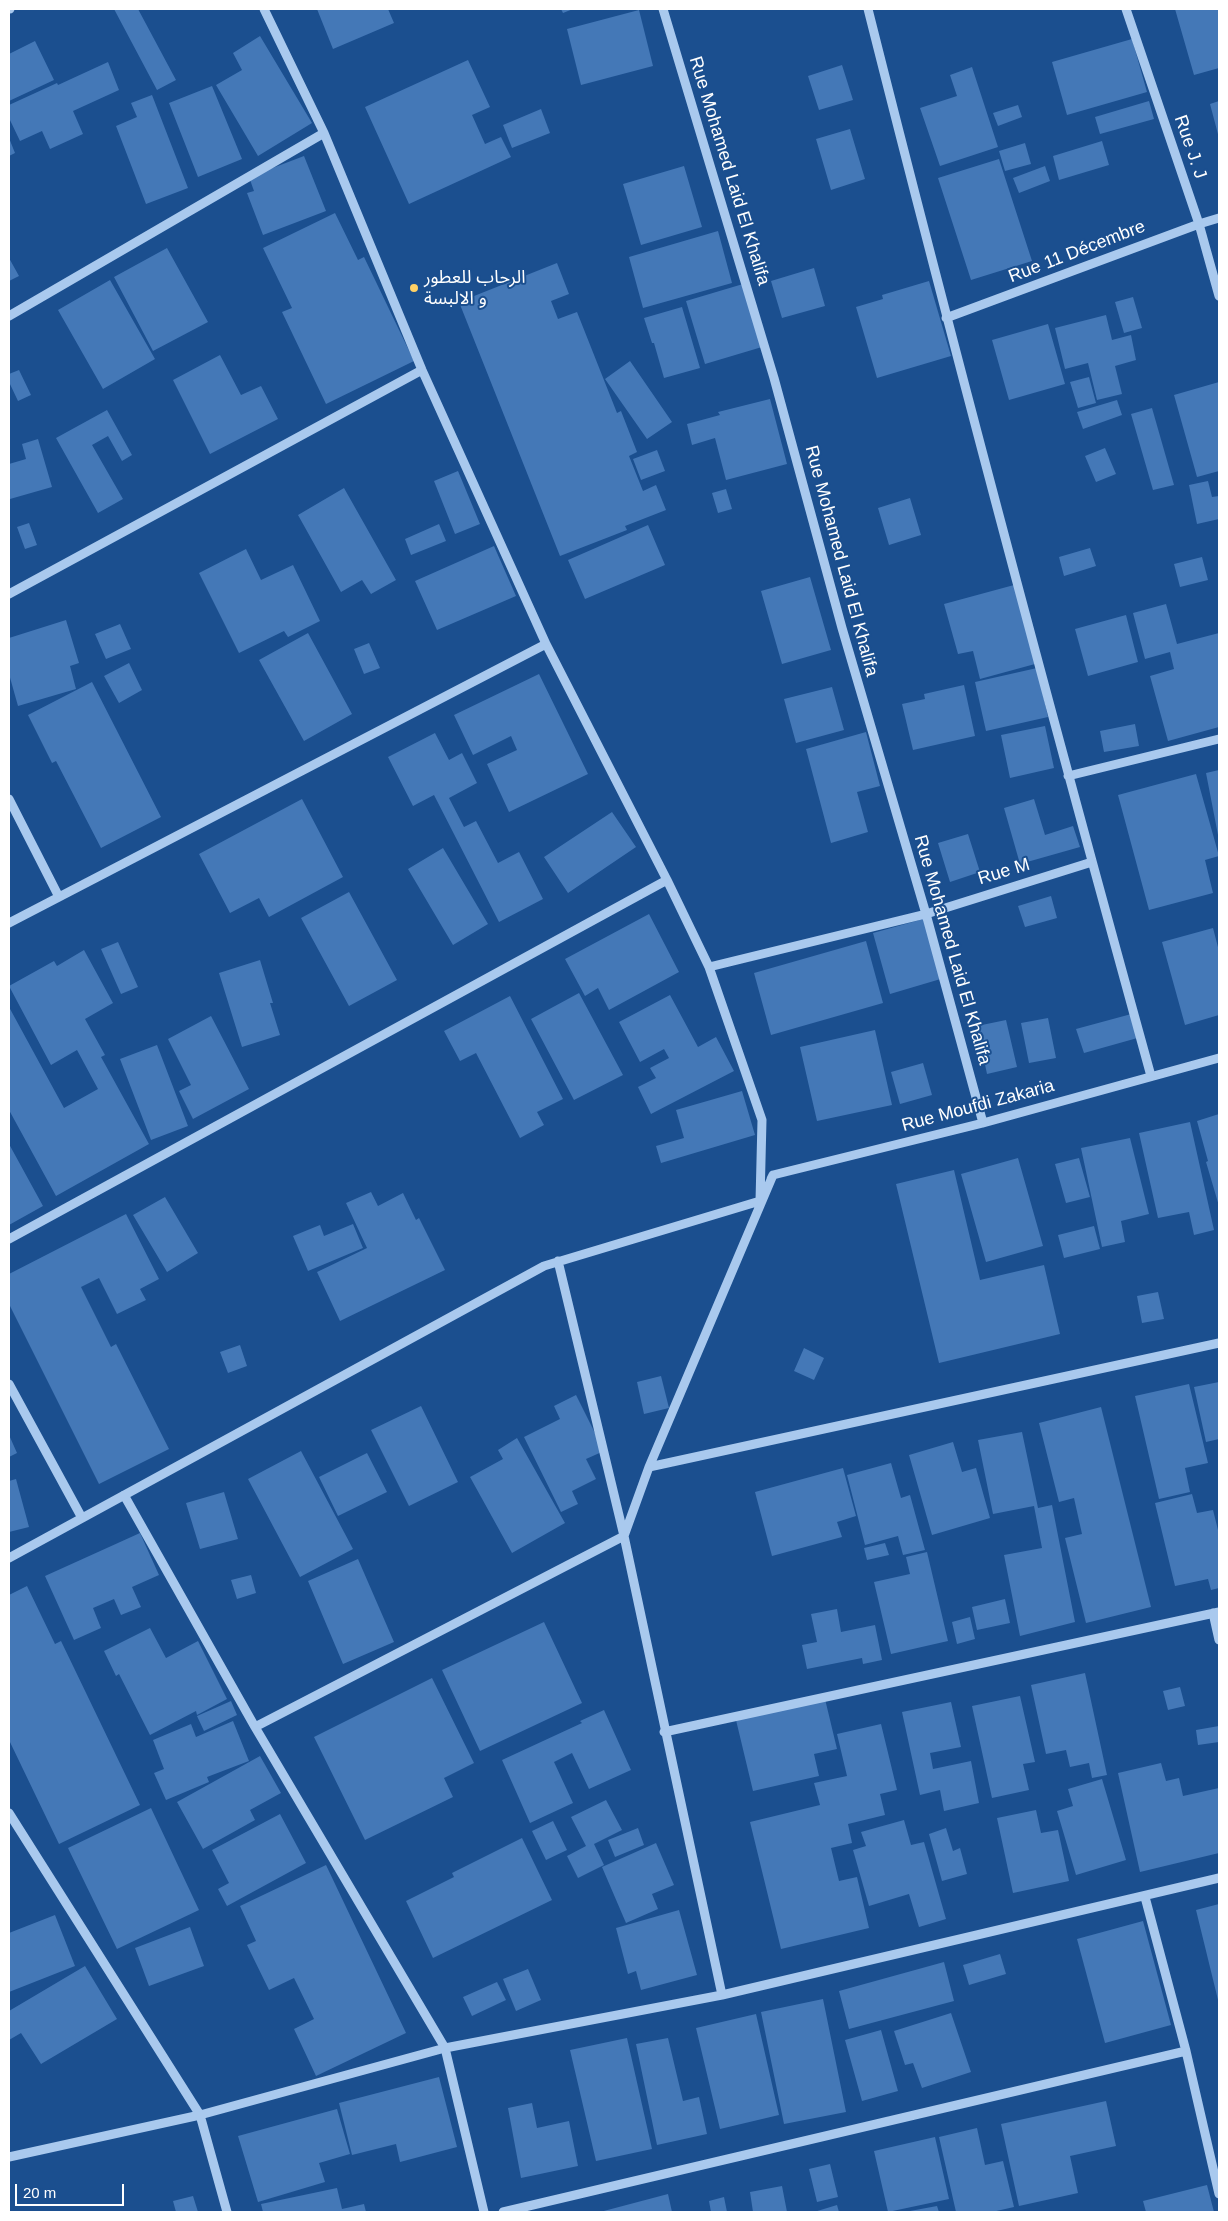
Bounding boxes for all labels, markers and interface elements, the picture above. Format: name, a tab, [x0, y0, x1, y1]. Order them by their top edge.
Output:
street label: Rue Mohamed Laid El Khalifa	[684, 54, 774, 288]
street label: Rue J. J	[1169, 112, 1211, 182]
street label: Rue 11 Décembre	[1006, 216, 1148, 288]
place label: الرحاب للعطور و الالبسة	[424, 267, 525, 310]
marker: الرحاب للعطور و الالبسة	[408, 282, 420, 294]
street label: Rue Mohamed Laid El Khalifa	[800, 443, 882, 679]
street label: Rue Mohamed Laid El Khalifa	[909, 833, 995, 1067]
street label: Rue M	[975, 854, 1033, 890]
street label: Rue Moufdi Zakaria	[899, 1075, 1057, 1137]
scale bar	[18, 2174, 126, 2206]
text: 20 m	[23, 2184, 56, 2201]

